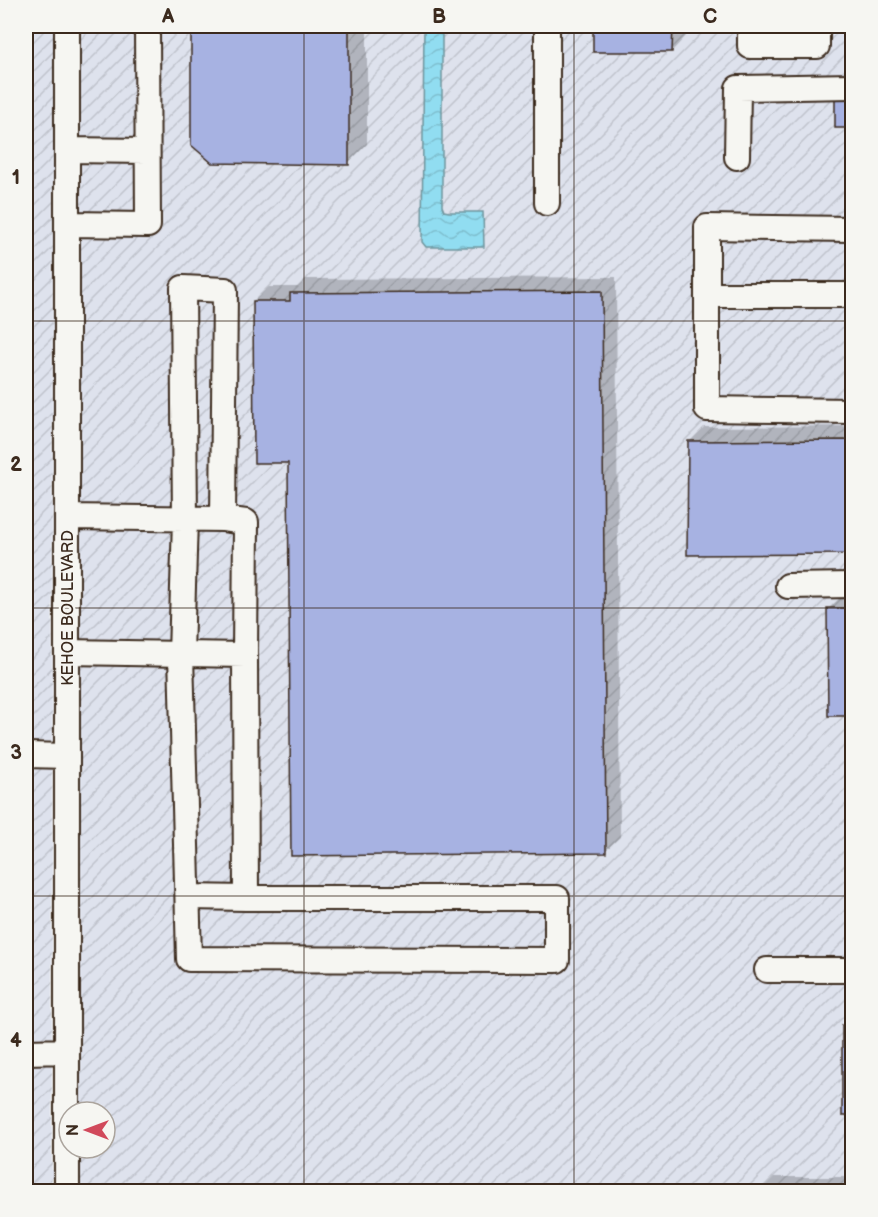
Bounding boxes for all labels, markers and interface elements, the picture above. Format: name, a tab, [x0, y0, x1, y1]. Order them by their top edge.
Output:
text: A	[161, 5, 175, 29]
text: B	[432, 5, 446, 29]
text: C	[703, 5, 717, 29]
text: 1	[12, 166, 20, 190]
text: 2	[10, 453, 22, 477]
street label: KEHOE BOULEVARD	[59, 530, 78, 686]
text: 3	[10, 741, 22, 765]
text: 4	[10, 1029, 22, 1053]
north arrow	[57, 1100, 117, 1160]
text: N	[64, 1124, 83, 1136]

